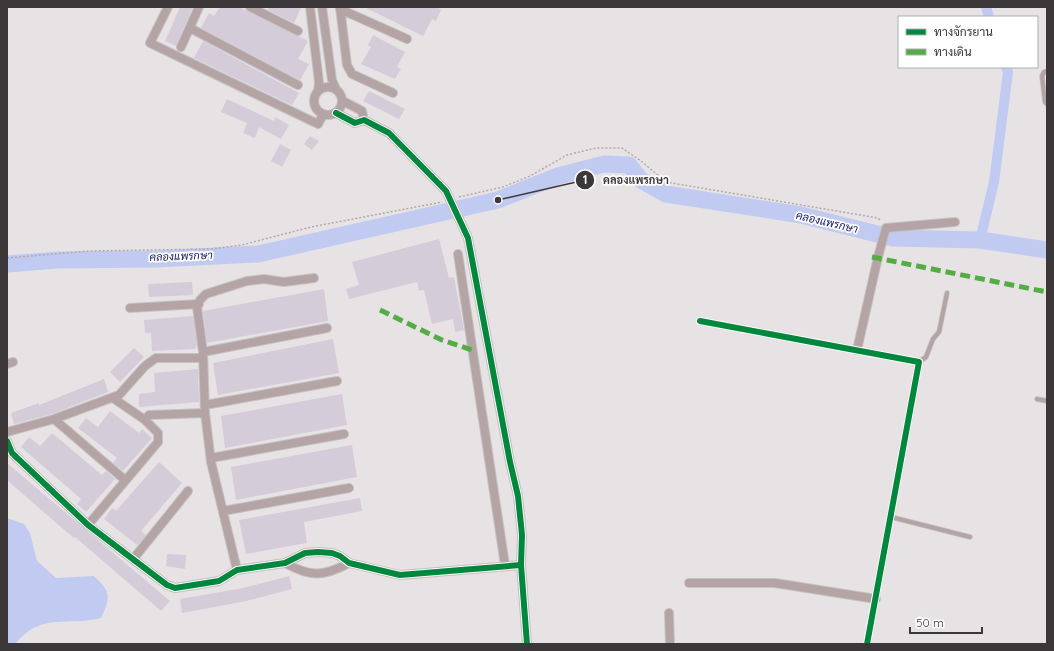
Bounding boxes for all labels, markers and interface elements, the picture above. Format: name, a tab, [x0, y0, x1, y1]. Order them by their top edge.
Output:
legend	[898, 16, 1038, 68]
text: ทางจักรยาน	[934, 24, 993, 39]
text: ทางเดิน	[934, 44, 972, 59]
callout: คลองแพรกษา	[575, 168, 677, 191]
text: 1	[583, 172, 587, 187]
text: คลองแพรกษา	[603, 173, 669, 187]
water label: คลองแพรกษา	[795, 208, 859, 236]
water label: คลองแพรกษา	[149, 248, 213, 264]
scale bar	[910, 609, 982, 635]
text: 50 m	[916, 615, 944, 630]

